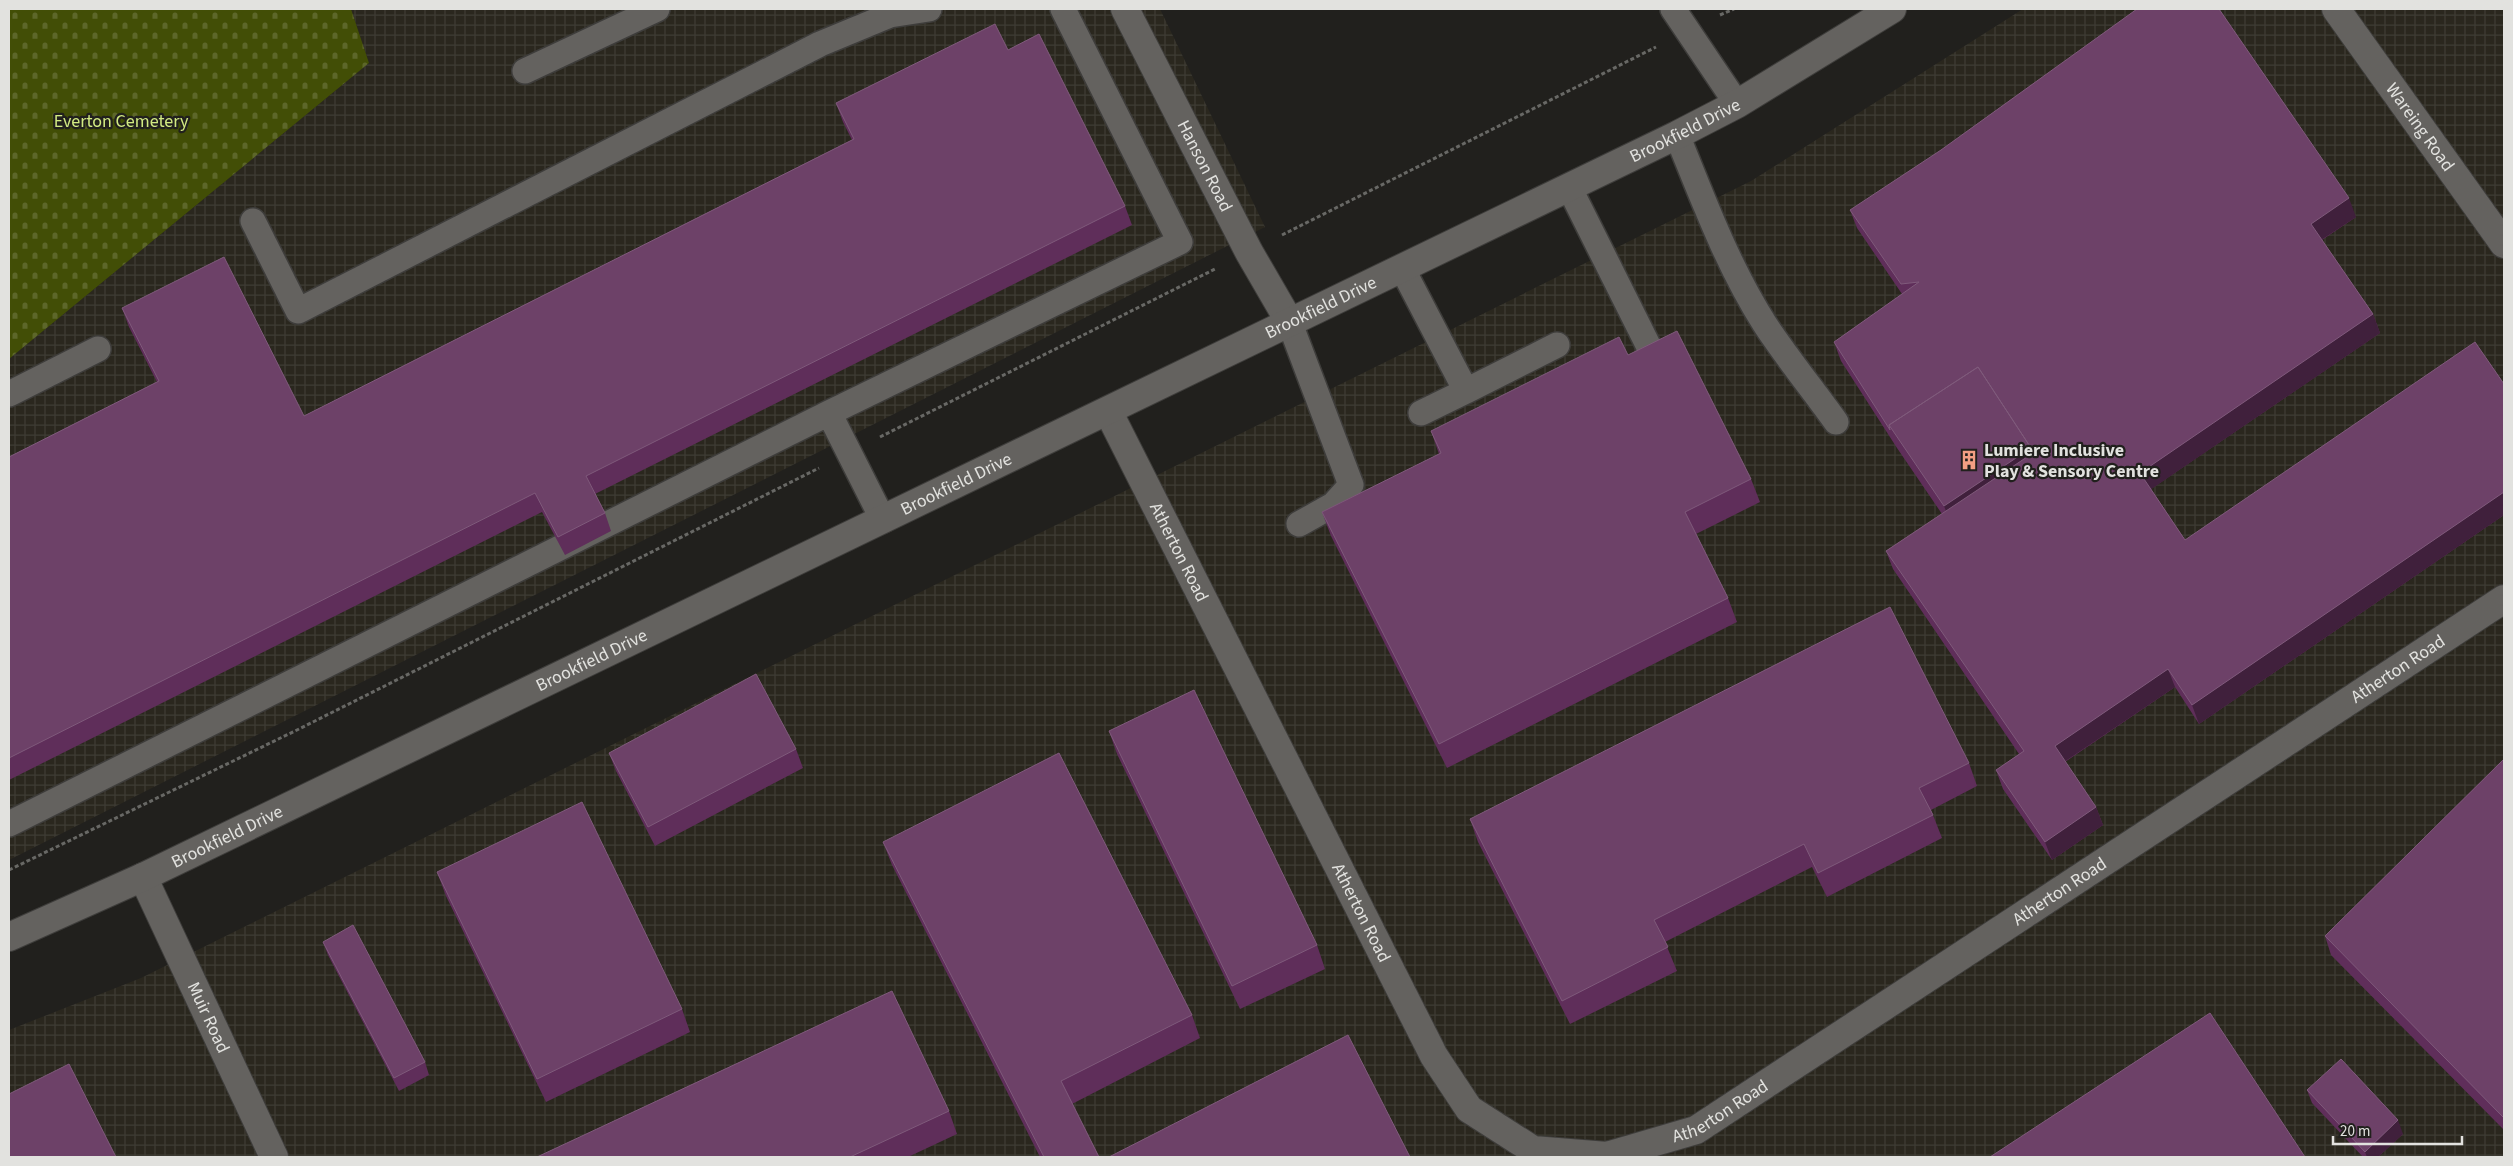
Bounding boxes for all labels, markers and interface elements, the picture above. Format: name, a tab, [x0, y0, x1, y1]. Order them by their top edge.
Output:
street label: Wareing Road	[2380, 78, 2460, 177]
street label: Brookfield Drive	[1626, 92, 1745, 169]
park label: Everton Cemetery	[54, 109, 189, 134]
street label: Hanson Road	[1171, 116, 1238, 216]
street label: Brookfield Drive	[1261, 270, 1381, 345]
place label: Lumiere Inclusive Play & Sensory Centre	[1984, 438, 2159, 484]
street label: Brookfield Drive	[896, 447, 1016, 522]
building icon: Lumiere Inclusive Play & Sensory Centre	[1958, 449, 1980, 471]
street label: Atherton Road	[1143, 498, 1214, 606]
street label: Brookfield Drive	[532, 623, 652, 698]
street label: Atherton Road	[2346, 629, 2450, 709]
street label: Brookfield Drive	[167, 799, 287, 874]
street label: Atherton Road	[2008, 851, 2112, 932]
street label: Atherton Road	[1325, 859, 1397, 967]
street label: Muir Road	[181, 978, 236, 1057]
street label: Atherton Road	[1669, 1074, 1773, 1149]
scale bar	[2333, 1114, 2462, 1146]
text: 20 m	[2340, 1121, 2370, 1142]

